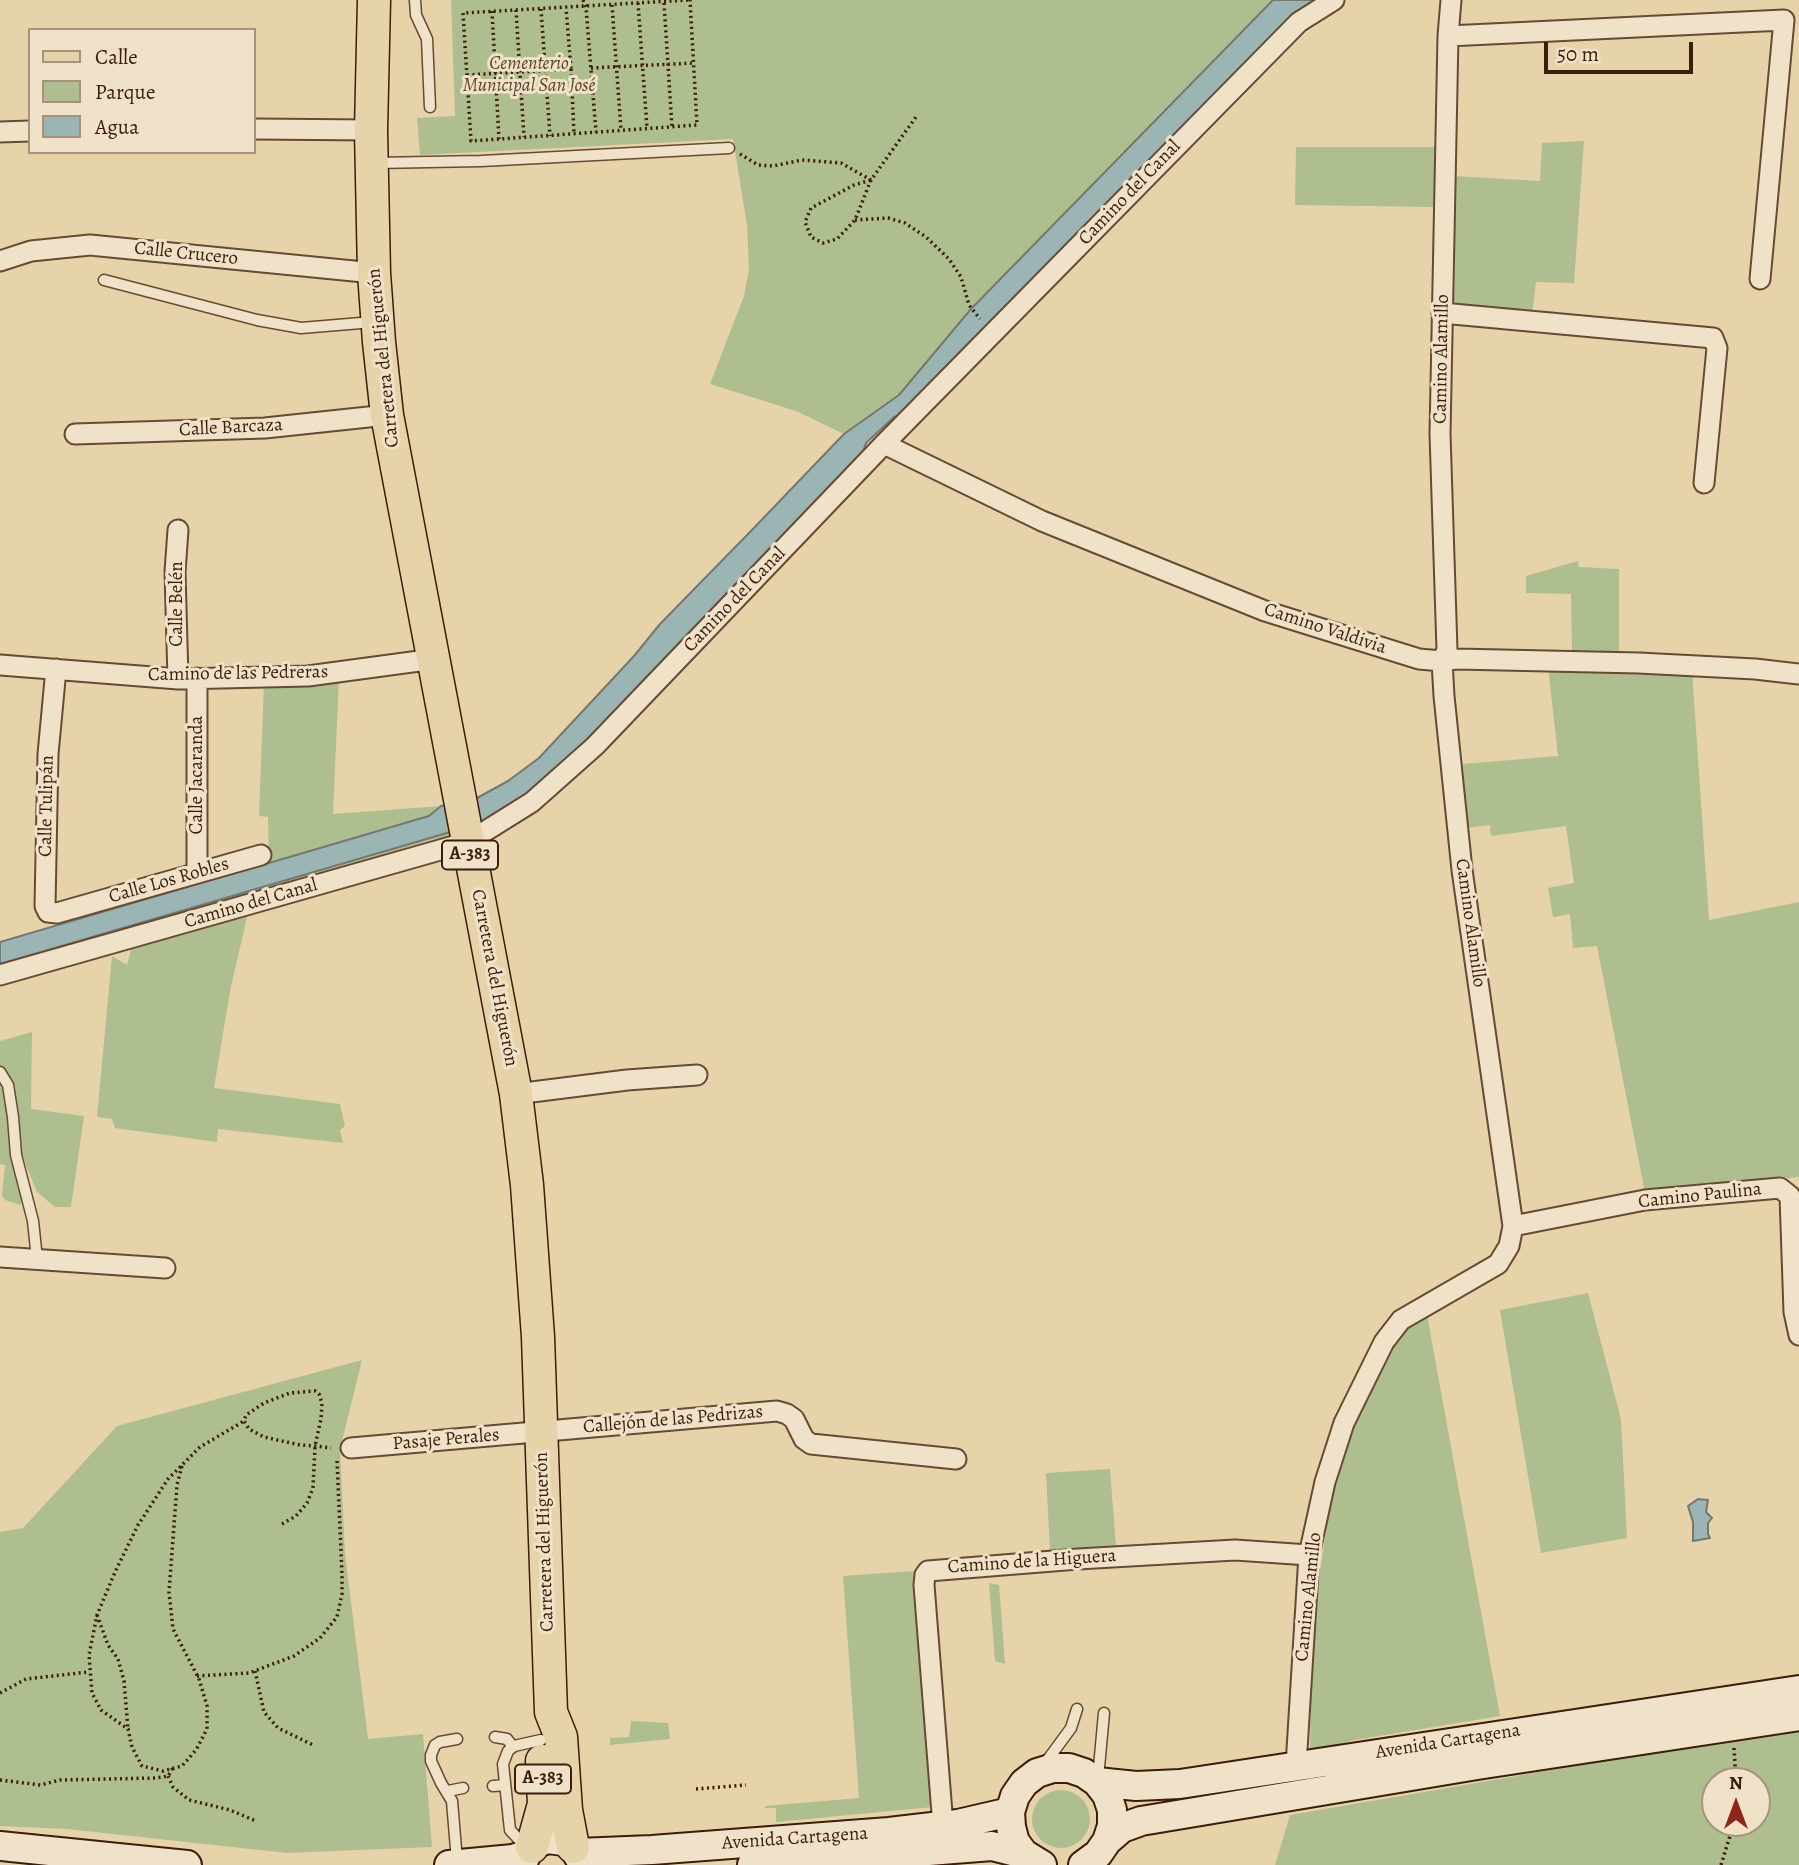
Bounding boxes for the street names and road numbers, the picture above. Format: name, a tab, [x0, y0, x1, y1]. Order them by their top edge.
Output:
street label: Camino del Canal	[1074, 136, 1186, 250]
street label: Calle Crucero	[133, 237, 239, 271]
street label: Carretera del Higuerón	[363, 267, 405, 449]
street label: Camino Alamillo	[1429, 294, 1455, 424]
street label: Calle Barcaza	[179, 414, 283, 442]
street label: Camino del Canal	[679, 543, 791, 657]
street label: Calle Belén	[166, 561, 188, 647]
street label: Camino Valdivia	[1261, 598, 1389, 660]
street label: Camino de las Pedreras	[148, 661, 328, 687]
street label: Calle Jacaranda	[186, 716, 208, 834]
street label: Calle Tulipán	[35, 755, 59, 857]
road number: A-383	[442, 840, 498, 870]
street label: Calle Los Robles	[106, 853, 232, 909]
street label: Camino Alamillo	[1450, 857, 1490, 989]
street label: Camino del Canal	[182, 874, 320, 934]
street label: Carretera del Higuerón	[466, 887, 522, 1069]
street label: Camino Paulina	[1637, 1178, 1763, 1214]
street label: Callejón de las Pedrizas	[582, 1401, 764, 1439]
street label: Pasaje Perales	[392, 1424, 500, 1456]
street label: Carretera del Higuerón	[530, 1452, 560, 1632]
street label: Camino Alamillo	[1291, 1531, 1327, 1663]
street label: Camino de la Higuera	[947, 1545, 1117, 1579]
street label: Avenida Cartagena	[1374, 1719, 1522, 1765]
road number: A-383	[515, 1764, 571, 1794]
street label: Avenida Cartagena	[721, 1823, 869, 1855]

